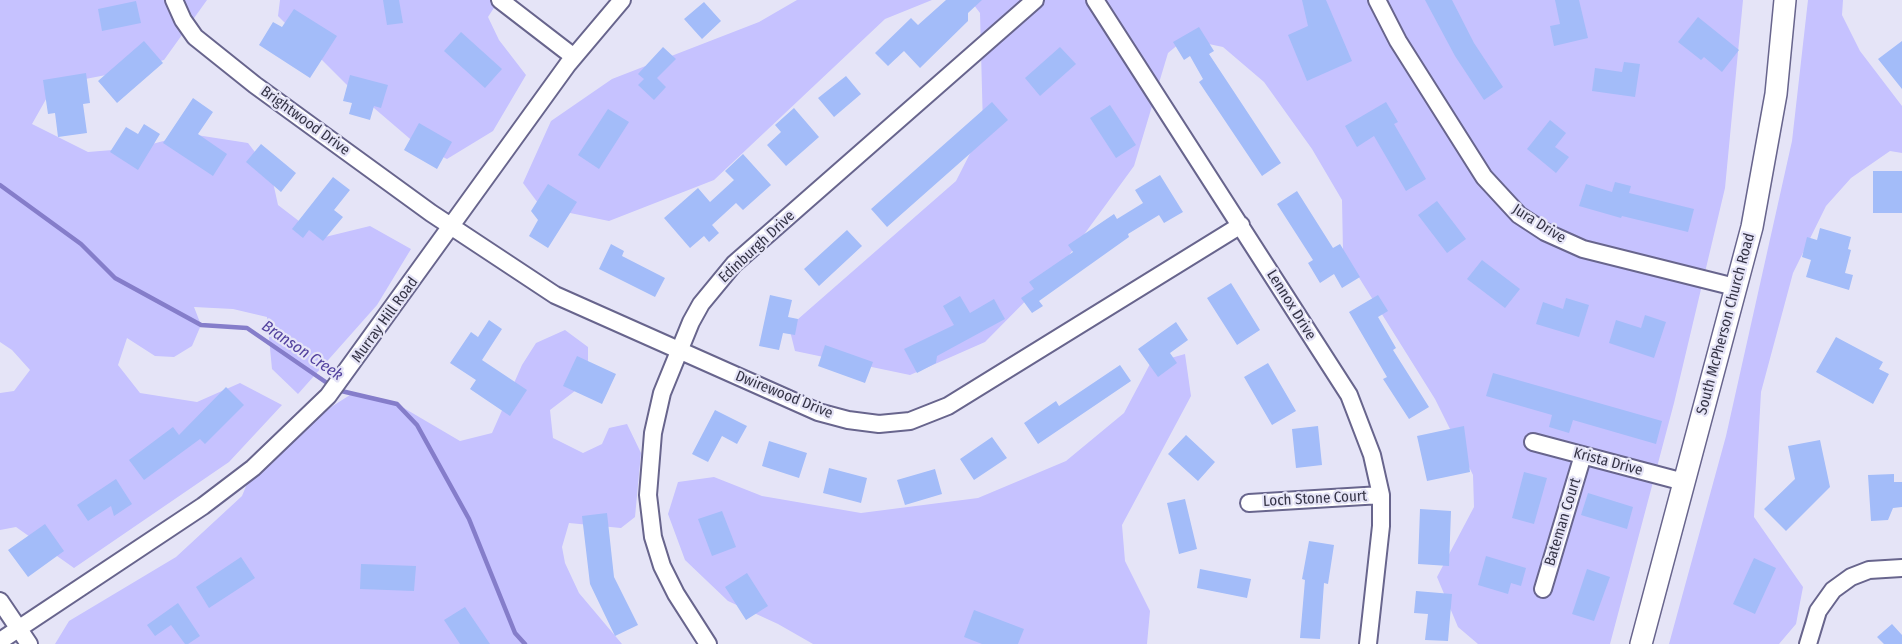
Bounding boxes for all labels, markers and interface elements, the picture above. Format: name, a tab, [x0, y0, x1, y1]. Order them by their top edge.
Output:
street label: Brightwood Drive	[257, 83, 353, 159]
street label: Jura Drive	[1509, 201, 1569, 247]
street label: Edinburgh Drive	[715, 207, 799, 287]
street label: South McPherson Church Road	[1693, 231, 1759, 417]
street label: Lennox Drive	[1262, 267, 1320, 343]
street label: Murray Hill Road	[348, 274, 422, 366]
water label: Branson Creek	[258, 317, 346, 385]
street label: Dwirewood Drive	[733, 367, 835, 423]
street label: Krista Drive	[1571, 444, 1645, 480]
street label: Bateman Court	[1541, 476, 1585, 568]
street label: Loch Stone Court	[1263, 487, 1367, 511]

